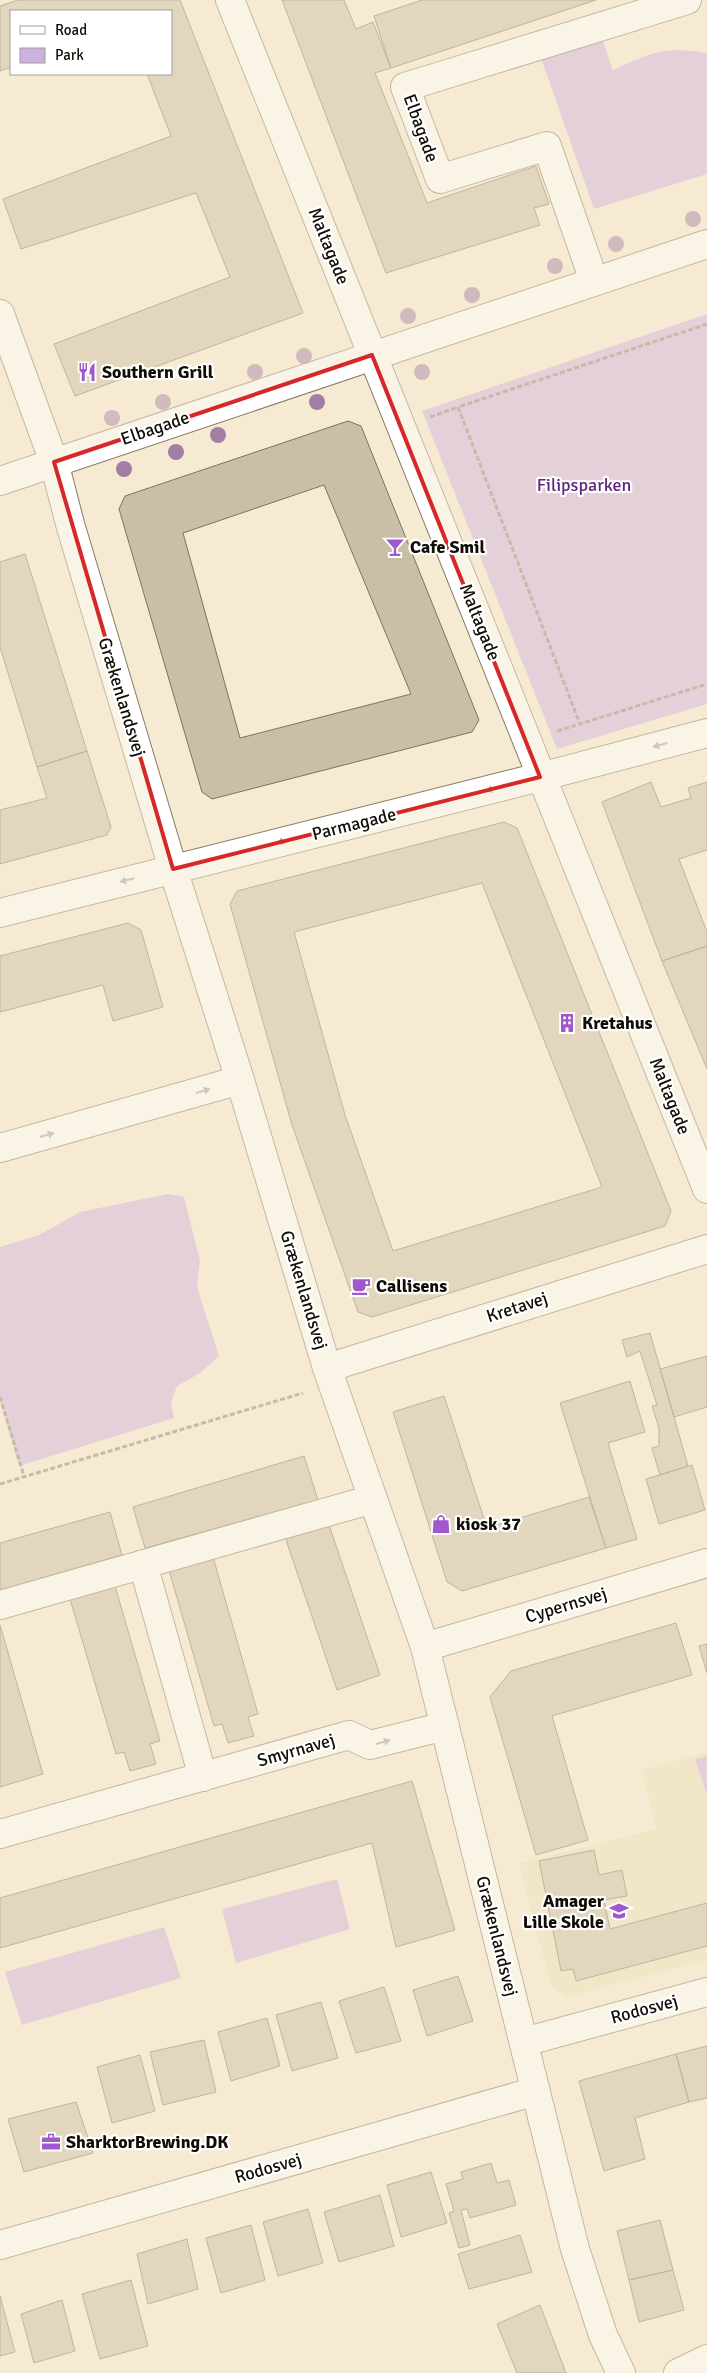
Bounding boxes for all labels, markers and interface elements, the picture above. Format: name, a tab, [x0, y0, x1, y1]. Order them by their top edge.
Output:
legend	[10, 10, 172, 75]
text: Road	[55, 21, 87, 39]
text: Park	[55, 46, 84, 64]
street label: Elbagade	[398, 91, 444, 165]
street label: Maltagade	[304, 204, 354, 288]
restaurant icon: Southern Grill	[76, 361, 98, 383]
place label: Southern Grill	[102, 361, 214, 383]
street label: Elbagade	[118, 406, 192, 450]
park label: Filipsparken	[537, 474, 631, 496]
bar icon: Cafe Smil	[384, 536, 406, 558]
place label: Cafe Smil	[410, 536, 485, 558]
street label: Maltagade	[455, 580, 505, 664]
street label: Grækenlandsvej	[93, 635, 151, 759]
one-way arrow	[652, 741, 667, 749]
one-way arrow	[485, 785, 500, 793]
street label: Parmagade	[310, 803, 398, 845]
one-way arrow	[277, 837, 292, 845]
one-way arrow	[119, 877, 134, 885]
building icon: Kretahus	[556, 1012, 578, 1034]
place label: Kretahus	[582, 1012, 653, 1034]
street label: Maltagade	[645, 1054, 695, 1138]
one-way arrow	[196, 1086, 211, 1094]
one-way arrow	[39, 1130, 54, 1138]
street label: Grækenlandsvej	[275, 1228, 333, 1352]
cafe icon: Callisens	[350, 1275, 372, 1297]
place label: Callisens	[376, 1275, 447, 1297]
street label: Kretavej	[484, 1287, 550, 1327]
shop icon: kiosk 37	[430, 1513, 452, 1535]
place label: kiosk 37	[456, 1513, 521, 1535]
street label: Cypernsvej	[523, 1582, 609, 1628]
street label: Smyrnavej	[255, 1728, 337, 1772]
one-way arrow	[376, 1738, 391, 1746]
street label: Grækenlandsvej	[471, 1874, 523, 1998]
place label: Amager Lille Skole	[523, 1890, 605, 1933]
school or university icon: Amager Lille Skole	[608, 1900, 630, 1922]
street label: Rodosvej	[608, 1989, 680, 2029]
office icon: SharktorBrewing.DK	[40, 2131, 62, 2153]
place label: SharktorBrewing.DK	[66, 2131, 229, 2153]
street label: Rodosvej	[232, 2148, 304, 2188]

